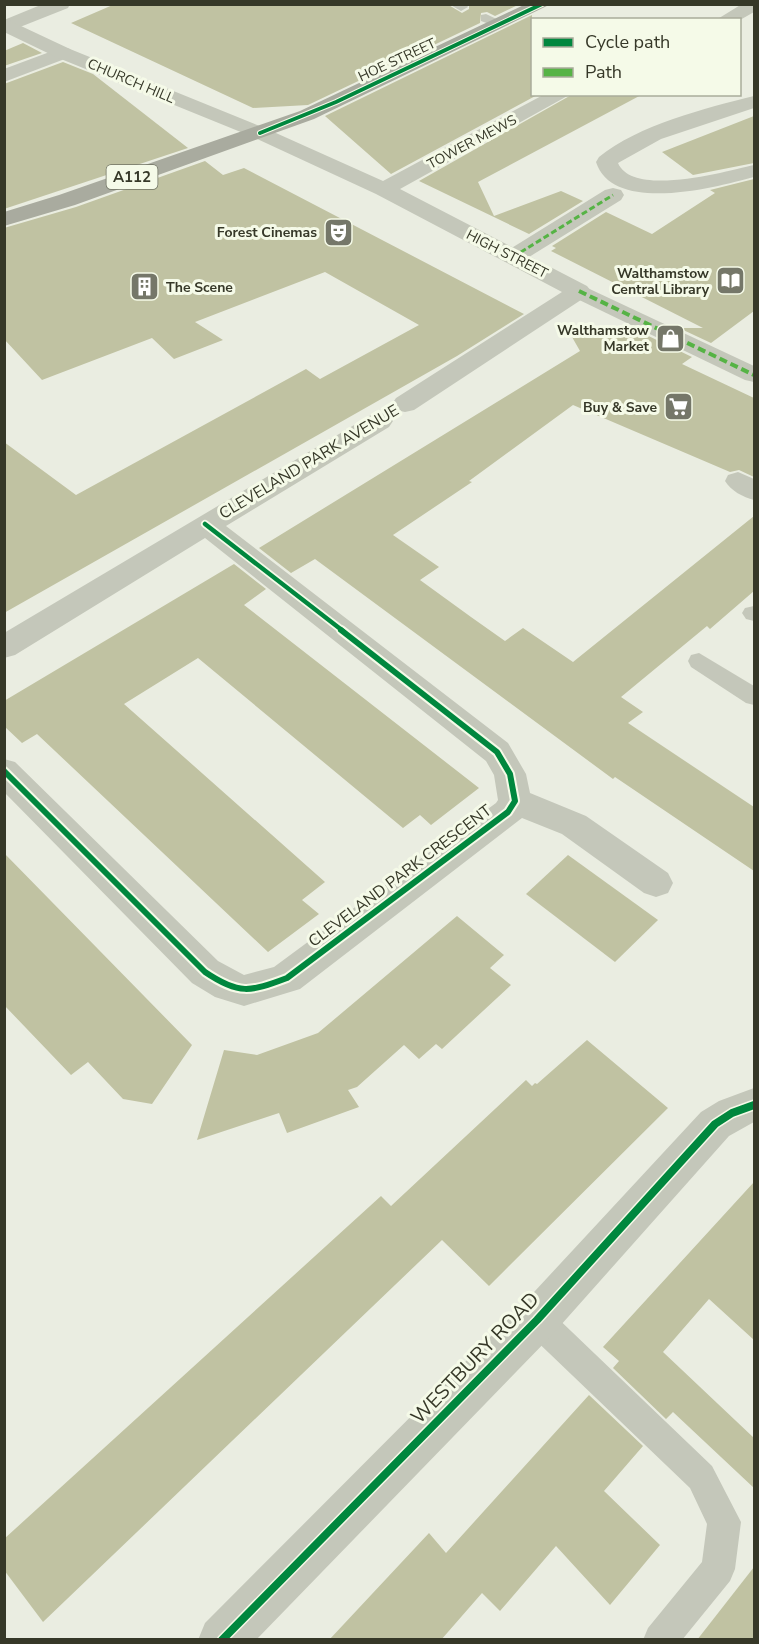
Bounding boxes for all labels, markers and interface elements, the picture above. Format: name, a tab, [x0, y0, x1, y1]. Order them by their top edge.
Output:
legend	[531, 18, 741, 96]
text: Cycle path	[585, 30, 670, 54]
street label: HOE STREET	[355, 33, 440, 86]
street label: CHURCH HILL	[85, 54, 178, 108]
text: Path	[585, 60, 622, 84]
street label: TOWER MEWS	[424, 110, 520, 174]
road number: A112	[106, 165, 158, 189]
theatre icon: Forest Cinemas	[322, 216, 354, 248]
place label: Forest Cinemas	[217, 223, 317, 242]
street label: HIGH STREET	[463, 225, 552, 283]
place label: Walthamstow Central Library	[611, 264, 710, 299]
library icon: Walthamstow Central Library	[714, 265, 746, 297]
building icon: The Scene	[129, 271, 161, 303]
place label: The Scene	[166, 278, 233, 297]
place label: Walthamstow Market	[557, 321, 650, 356]
shop icon: Walthamstow Market	[654, 322, 686, 354]
supermarket icon: Buy & Save	[662, 391, 694, 423]
place label: Buy & Save	[583, 398, 657, 417]
street label: CLEVELAND PARK AVENUE	[215, 399, 403, 525]
street label: CLEVELAND PARK CRESCENT	[304, 799, 497, 952]
street label: WESTBURY ROAD	[405, 1286, 545, 1430]

